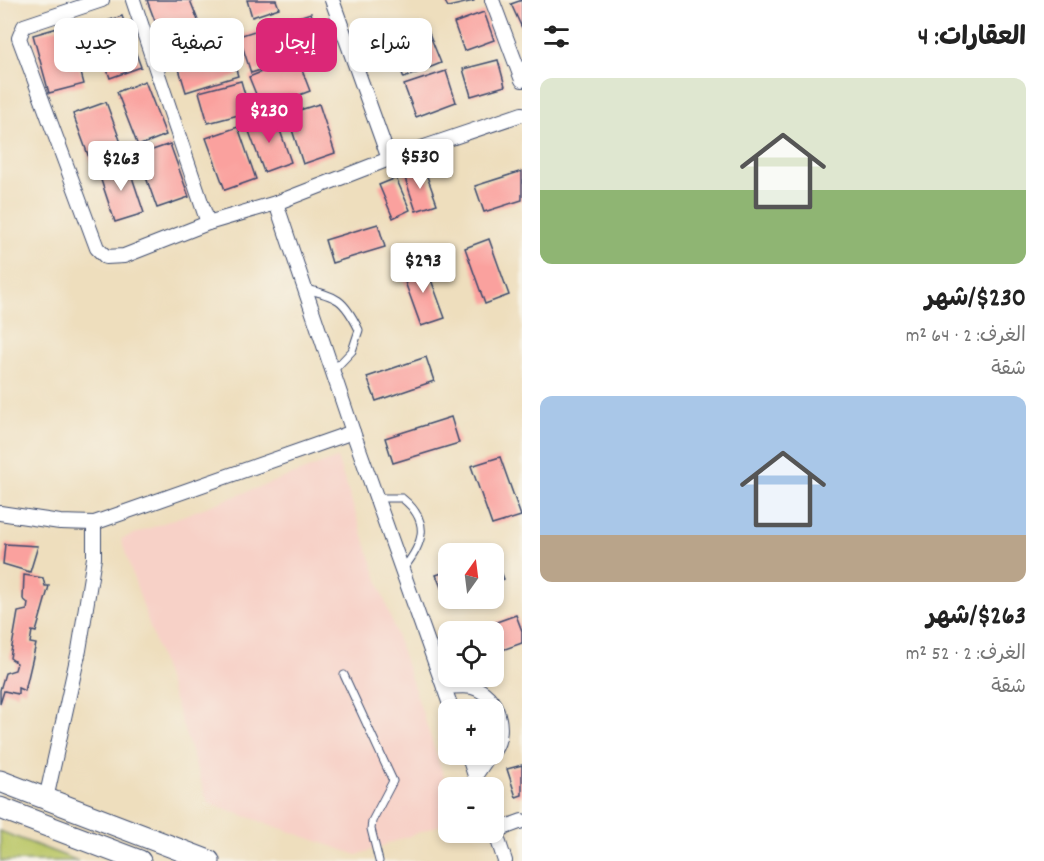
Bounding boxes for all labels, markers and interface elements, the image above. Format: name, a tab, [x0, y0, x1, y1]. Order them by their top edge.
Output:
chip: جديد	[54, 18, 138, 72]
chip: تصفية	[150, 18, 244, 72]
chip: إيجار	[256, 18, 337, 72]
chip: شراء	[349, 18, 432, 72]
icon: filters	[540, 20, 573, 53]
text: العقارات: 4	[918, 20, 1026, 57]
pin: $230	[233, 93, 305, 144]
text: $230	[250, 98, 288, 126]
icon: home	[729, 117, 837, 225]
pin: $530	[384, 139, 456, 190]
pin: $263	[85, 141, 157, 192]
text: $530	[400, 144, 440, 172]
text: $263	[102, 146, 140, 174]
pin: $293	[387, 243, 459, 294]
text: $293	[405, 248, 441, 276]
text: $230/شهر	[925, 281, 1026, 318]
text: الغرف: 2 · 64 m²	[906, 323, 1026, 351]
text: شقة	[991, 356, 1026, 384]
icon: home	[729, 435, 837, 543]
north arrow	[438, 543, 504, 609]
map controls	[438, 543, 504, 843]
text: $263/شهر	[927, 599, 1026, 636]
button: locate	[438, 621, 504, 687]
text: الغرف: 2 · 52 m²	[906, 641, 1026, 669]
text: شقة	[991, 674, 1026, 702]
button: +	[438, 699, 504, 765]
button: −	[438, 777, 504, 843]

